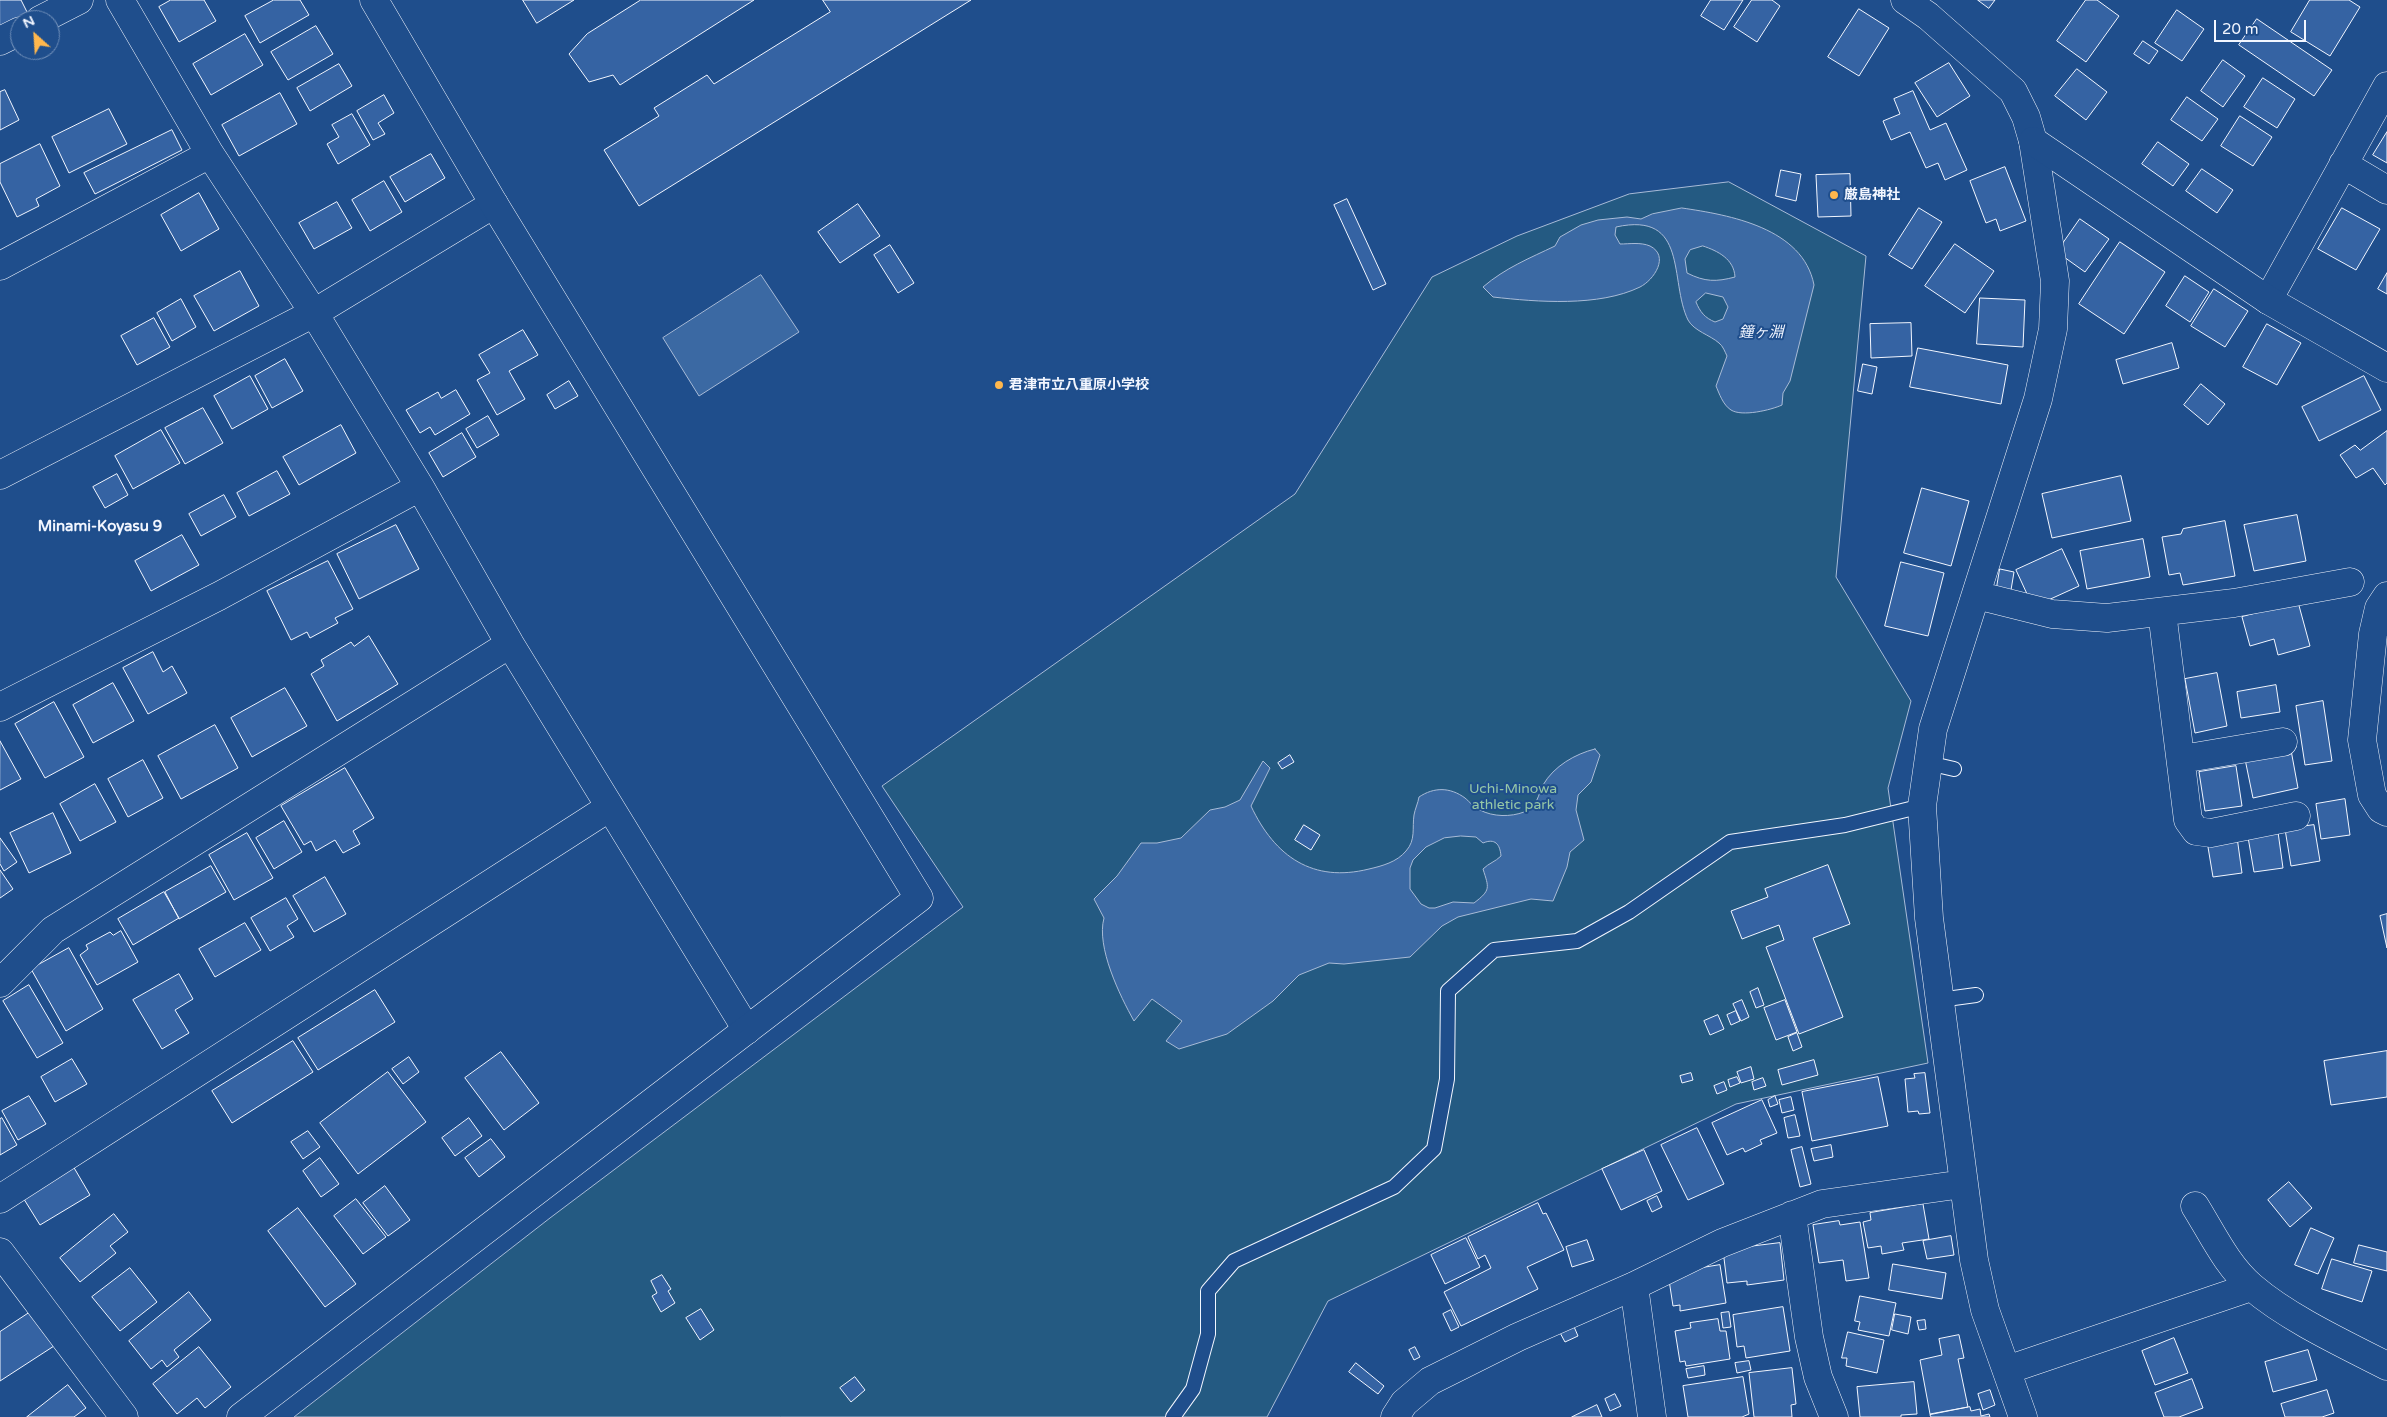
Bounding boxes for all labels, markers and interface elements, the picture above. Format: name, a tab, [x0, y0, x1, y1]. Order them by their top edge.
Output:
north arrow	[10, 10, 60, 60]
scale bar	[2217, 10, 2310, 42]
text: N	[20, 12, 37, 32]
text: 20 m	[2222, 20, 2259, 38]
place label: 厳島神社	[1844, 187, 1900, 203]
marker: 厳島神社	[1828, 189, 1840, 201]
water label: 鐘ヶ淵	[1739, 324, 1783, 342]
place label: 君津市立八重原小学校	[1009, 377, 1149, 393]
marker: 君津市立八重原小学校	[993, 379, 1005, 391]
district label: Minami-Koyasu 9	[38, 518, 162, 536]
park label: Uchi-Minowa athletic park	[1469, 781, 1557, 814]

